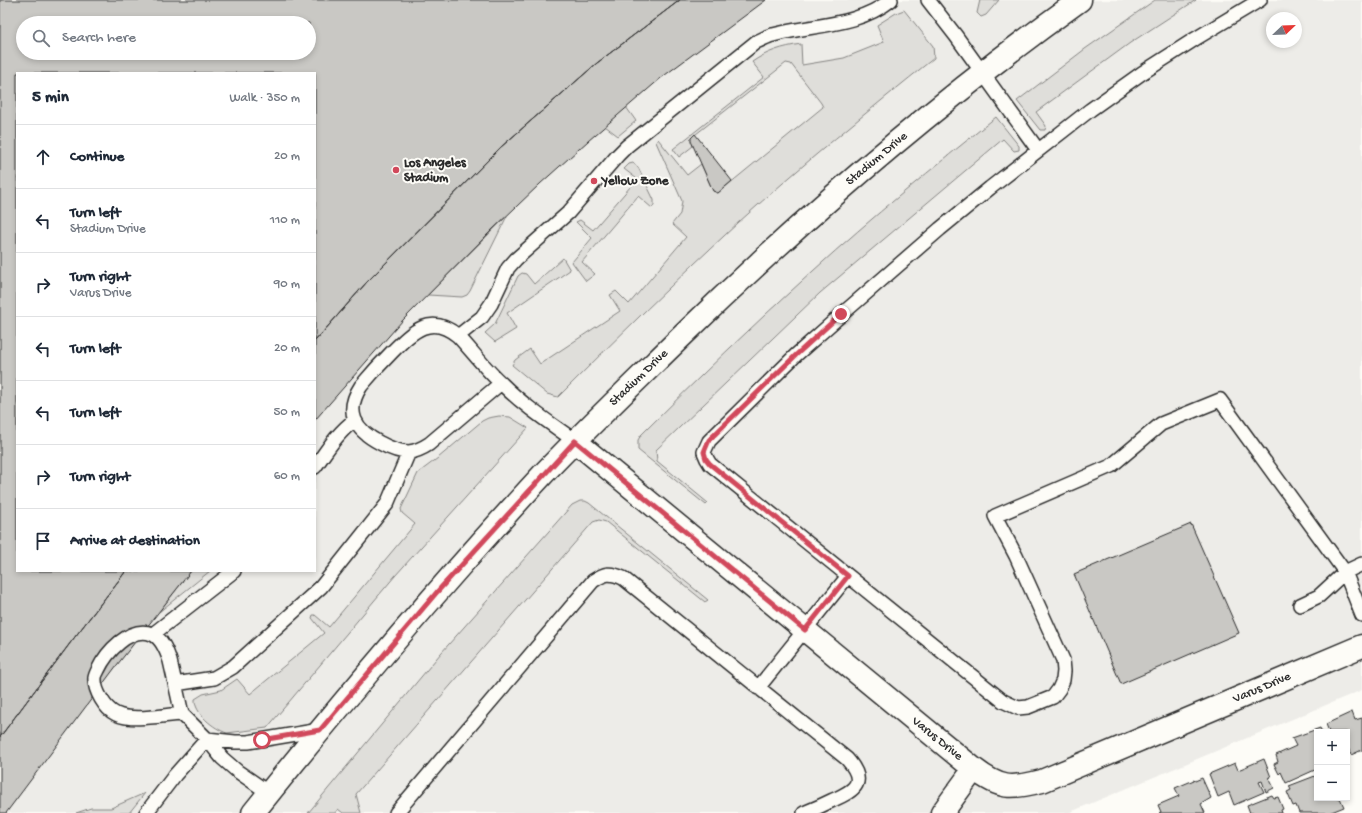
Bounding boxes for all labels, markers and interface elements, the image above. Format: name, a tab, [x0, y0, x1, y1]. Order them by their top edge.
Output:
north arrow	[1266, 12, 1302, 48]
search box	[16, 16, 316, 60]
icon: search	[30, 27, 52, 49]
text: Search here	[62, 29, 136, 47]
text: 5 min	[32, 88, 69, 108]
text: Walk · 350 m	[230, 91, 300, 106]
street label: Stadium Drive	[843, 129, 911, 189]
icon: ahead	[32, 146, 54, 168]
text: Continue	[70, 148, 124, 166]
text: 20 m	[274, 149, 300, 164]
place label: Los Angeles Stadium	[404, 156, 467, 186]
marker: Los Angeles Stadium	[391, 165, 401, 175]
place label: Yellow Zone	[600, 174, 670, 189]
marker: Yellow Zone	[589, 176, 599, 186]
text: Turn left	[70, 204, 121, 222]
icon: left	[32, 210, 54, 232]
text: 110 m	[270, 213, 300, 228]
text: Stadium Drive	[70, 222, 146, 237]
text: Turn right	[70, 268, 130, 286]
icon: right	[32, 274, 54, 296]
text: 90 m	[274, 277, 300, 292]
text: Varus Drive	[70, 286, 131, 301]
route end	[832, 305, 850, 323]
icon: left	[32, 338, 54, 360]
text: Turn left	[70, 340, 121, 358]
text: 20 m	[274, 341, 300, 356]
street label: Stadium Drive	[607, 346, 672, 410]
icon: left	[32, 402, 54, 424]
text: Turn left	[70, 404, 121, 422]
text: 50 m	[273, 405, 300, 420]
icon: right	[32, 466, 54, 488]
text: Turn right	[70, 468, 130, 486]
text: 60 m	[274, 469, 300, 484]
icon: arrive	[32, 530, 54, 552]
text: Arrive at destination	[70, 532, 200, 550]
street label: Varus Drive	[1230, 669, 1293, 707]
street label: Varus Drive	[908, 713, 966, 764]
map controls	[1314, 729, 1350, 801]
button: +	[1314, 729, 1350, 765]
route start	[253, 731, 271, 749]
button: −	[1314, 765, 1350, 801]

